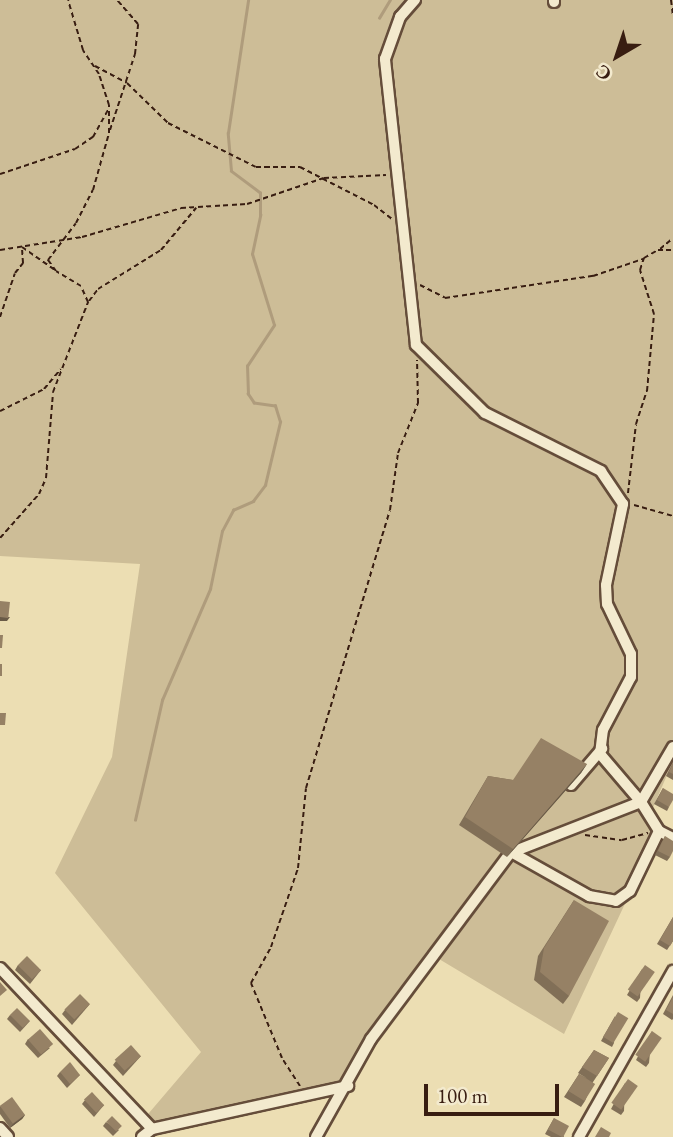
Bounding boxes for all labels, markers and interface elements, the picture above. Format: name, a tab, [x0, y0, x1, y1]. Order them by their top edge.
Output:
north arrow	[582, 21, 652, 91]
text: С	[590, 59, 617, 87]
scale bar	[428, 1070, 563, 1114]
text: 100 m	[437, 1082, 488, 1109]

